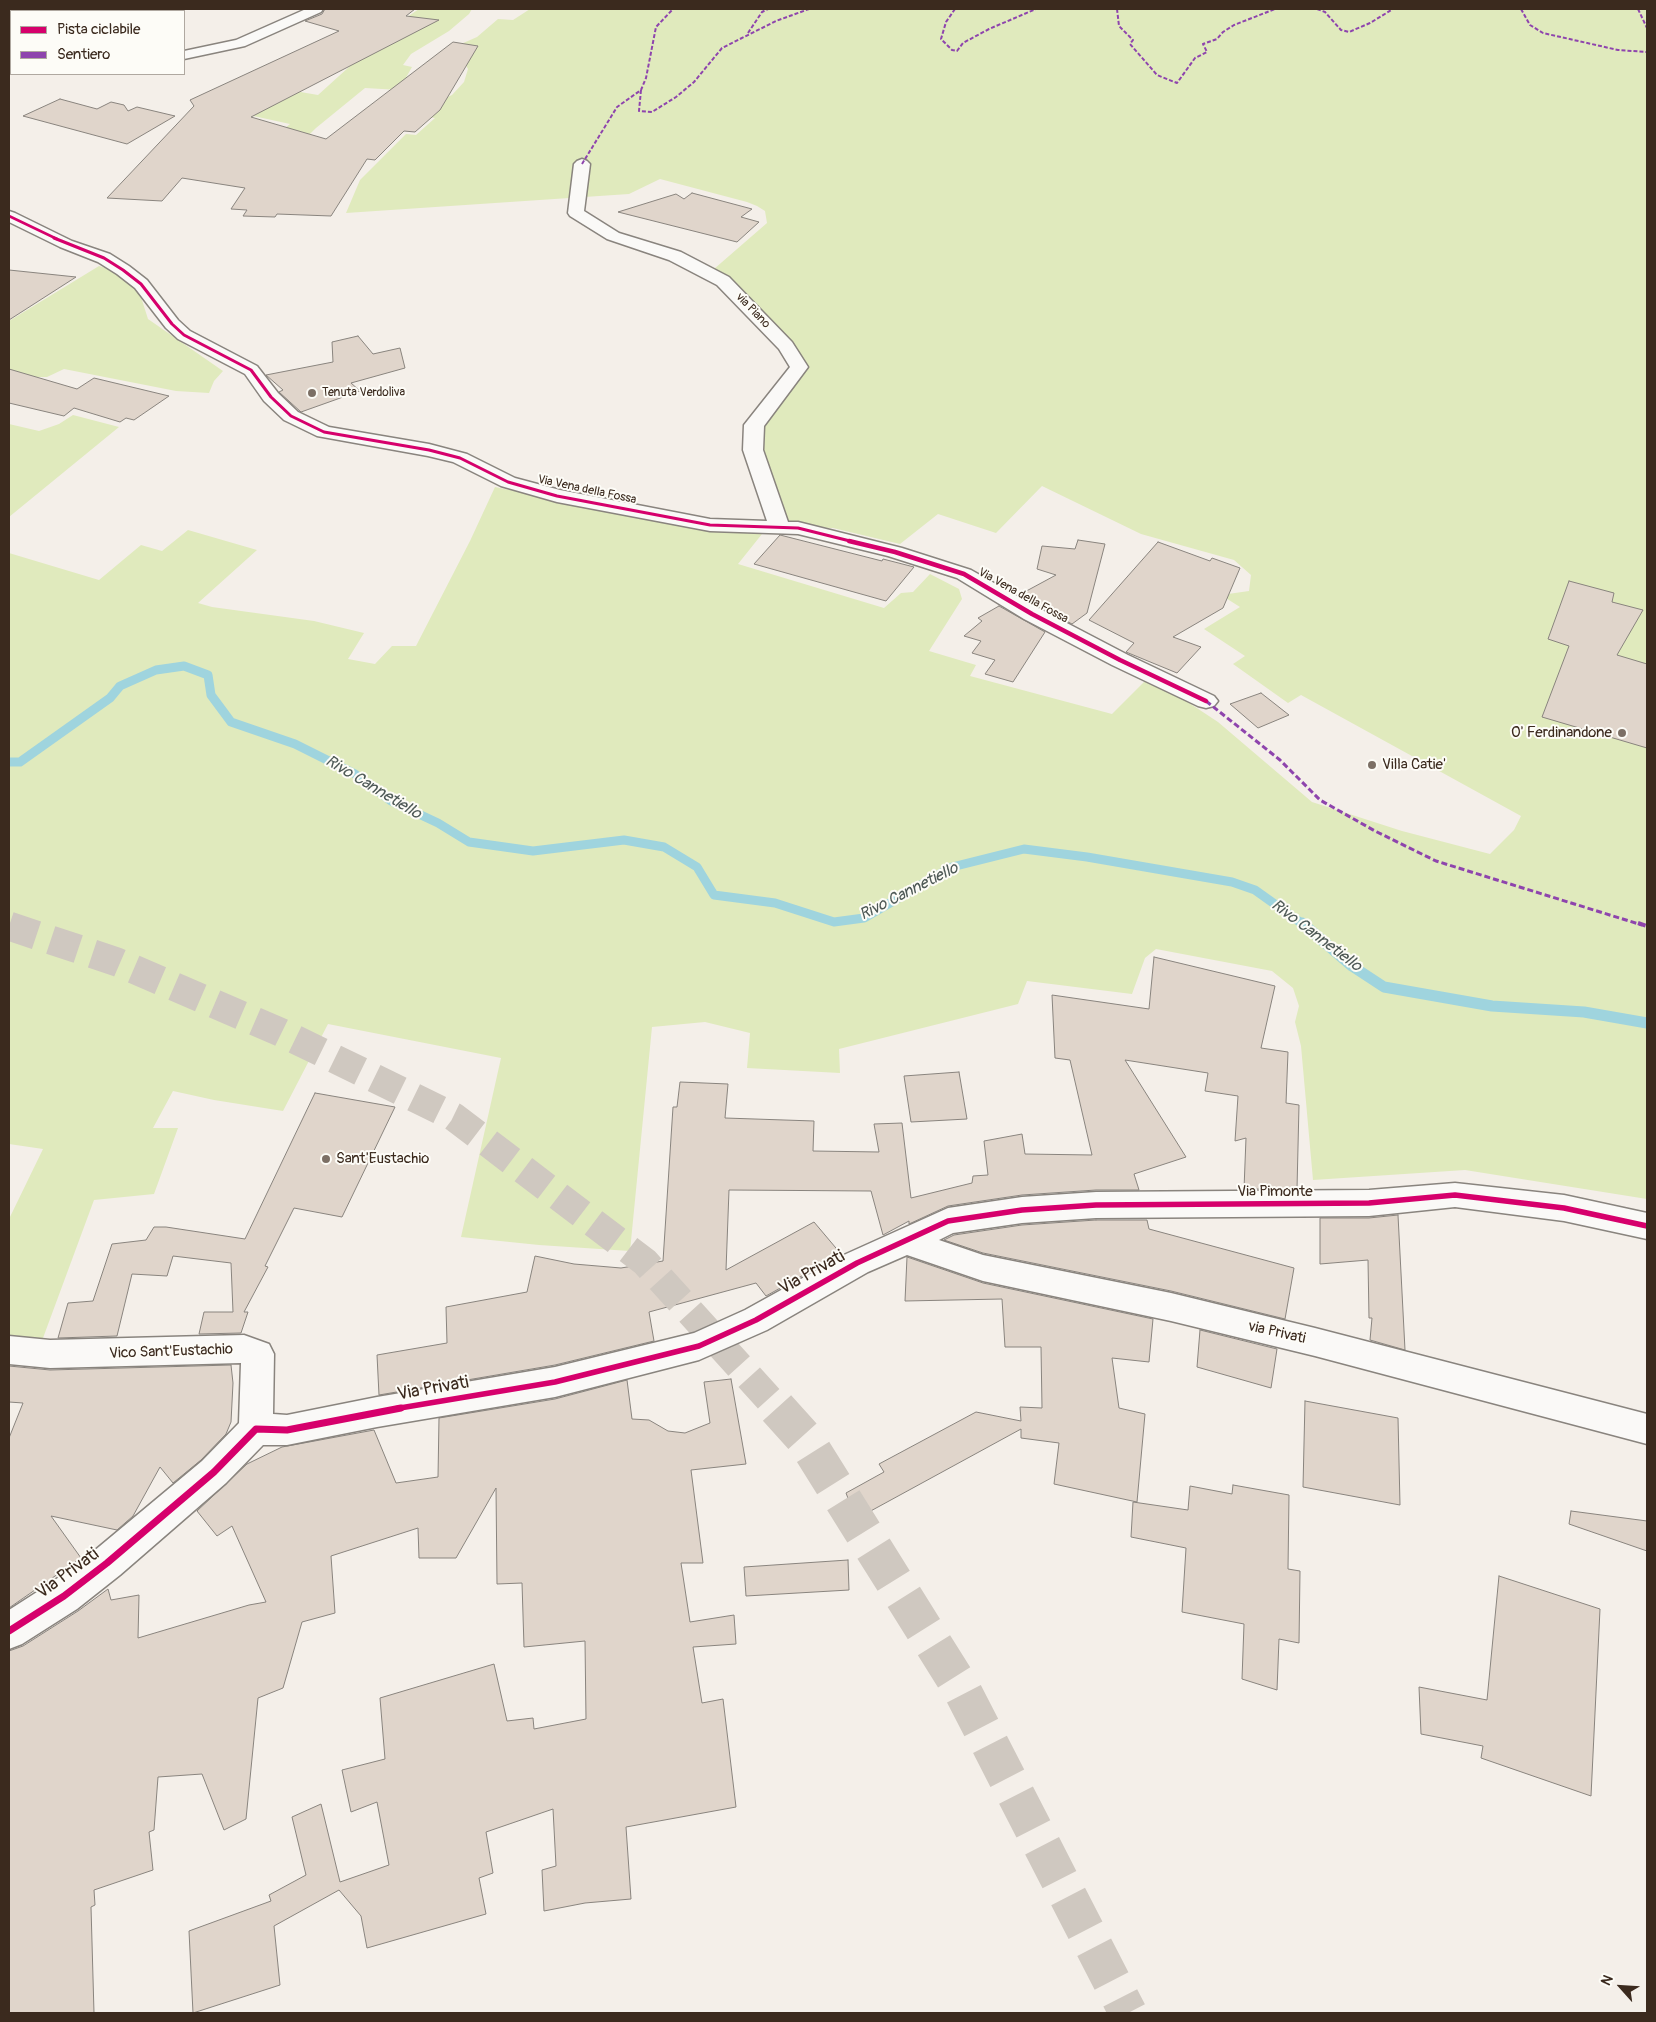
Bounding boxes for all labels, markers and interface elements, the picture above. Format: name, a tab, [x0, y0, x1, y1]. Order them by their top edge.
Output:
legend	[10, 10, 185, 75]
text: Pista ciclabile	[57, 20, 140, 39]
text: Sentiero	[57, 45, 110, 64]
street label: via Piano	[733, 290, 773, 332]
place label: Tenuta Verdoliva	[322, 386, 405, 400]
marker: Tenuta Verdoliva	[306, 387, 318, 399]
street label: Via Vena della Fossa	[536, 473, 638, 507]
street label: Via Vena della Fossa	[976, 565, 1070, 627]
place label: O' Ferdinandone	[1511, 724, 1612, 742]
marker: O' Ferdinandone	[1616, 727, 1628, 739]
water label: Rivo Cannetiello	[322, 752, 424, 824]
place label: Villa Catie'	[1382, 756, 1446, 774]
marker: Villa Catie'	[1366, 759, 1378, 771]
water label: Rivo Cannetiello	[856, 859, 962, 925]
water label: Rivo Cannetiello	[1267, 896, 1365, 976]
place label: Sant'Eustachio	[336, 1150, 429, 1168]
marker: Sant'Eustachio	[320, 1153, 332, 1165]
street label: Via Pimonte	[1237, 1183, 1313, 1201]
street label: Via Privati	[775, 1246, 849, 1300]
street label: via Privati	[1247, 1318, 1307, 1348]
street label: Vico Sant'Eustachio	[109, 1341, 233, 1363]
street label: Via Privati	[395, 1372, 471, 1406]
street label: Via Privati	[32, 1544, 104, 1604]
north arrow	[1596, 1962, 1646, 2012]
text: N	[1597, 1972, 1617, 1988]

